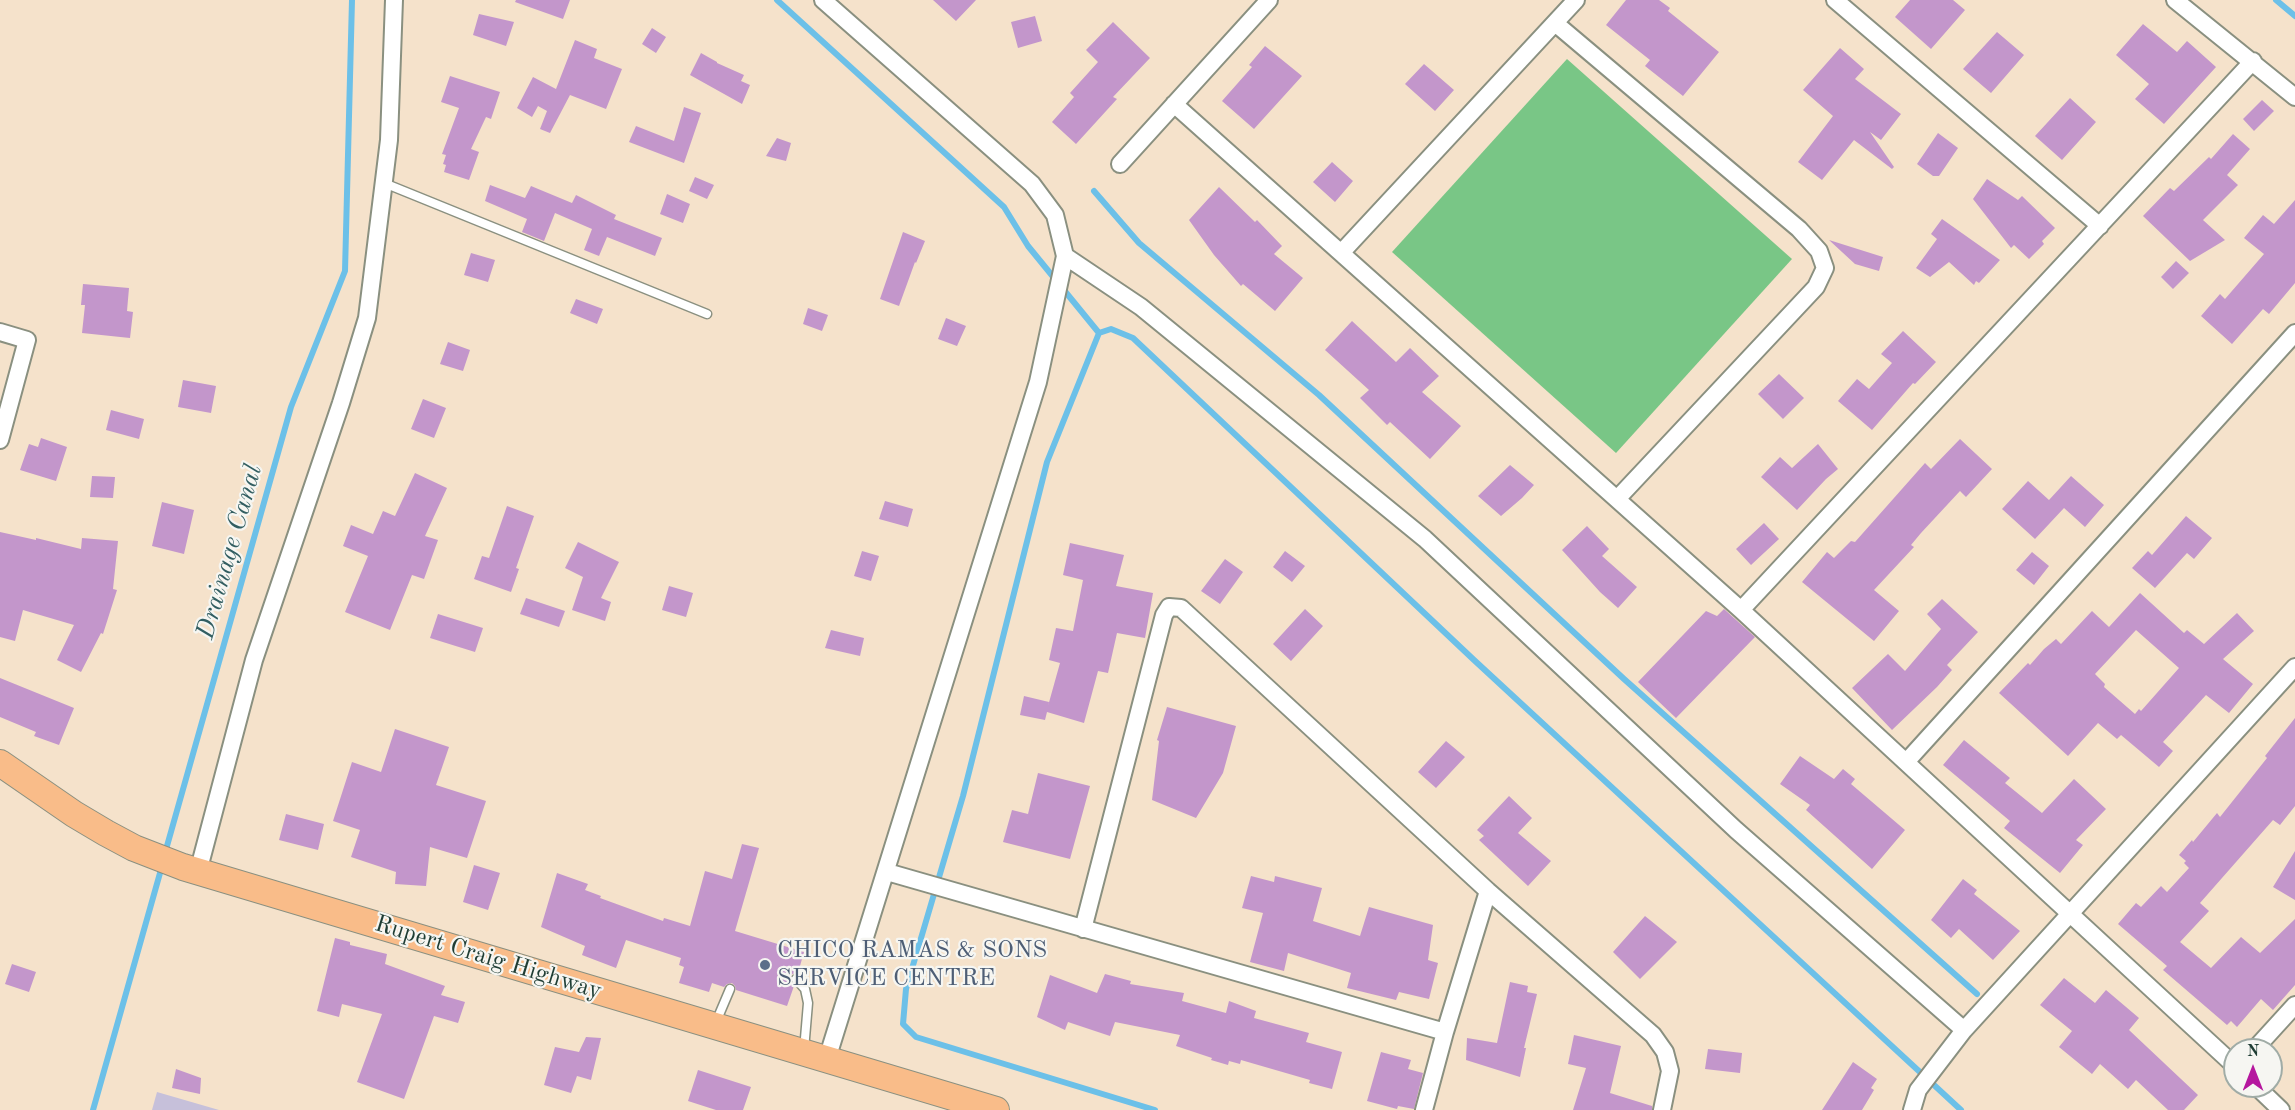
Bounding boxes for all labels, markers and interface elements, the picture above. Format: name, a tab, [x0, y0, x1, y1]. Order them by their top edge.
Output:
water label: Drainage Canal	[190, 461, 270, 643]
street label: Rupert Craig Highway	[371, 910, 605, 1006]
place label: CHICO RAMAS & SONS SERVICE CENTRE	[777, 937, 1047, 993]
marker: CHICO RAMAS & SONS SERVICE CENTRE	[758, 958, 772, 972]
north arrow	[2223, 1038, 2283, 1098]
text: N	[2247, 1044, 2259, 1060]

